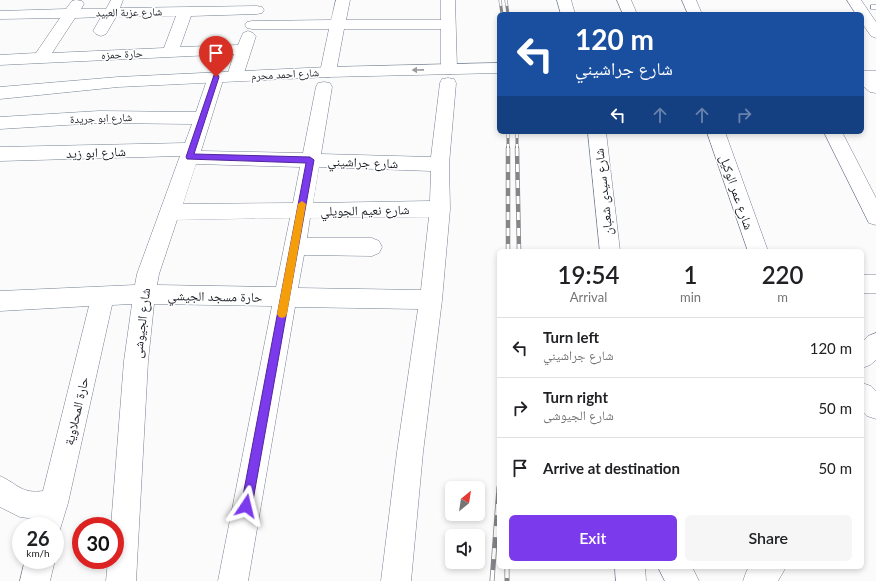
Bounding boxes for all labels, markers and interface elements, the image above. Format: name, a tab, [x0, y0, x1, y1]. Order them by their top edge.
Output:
street label: شارع عزبة العبيد	[96, 4, 162, 20]
text: 120 m	[575, 22, 654, 56]
icon: left	[509, 28, 561, 80]
pin	[199, 36, 233, 77]
icon: arrive	[205, 42, 227, 64]
street label: حارة حمزه	[101, 46, 143, 61]
text: شارع جراشيني	[575, 57, 673, 79]
street label: شارع احمد محرم	[251, 65, 319, 83]
one-way arrow	[411, 67, 424, 73]
icon: left	[607, 104, 629, 126]
icon: ahead	[649, 104, 671, 126]
icon: ahead	[691, 104, 713, 126]
icon: right	[733, 104, 755, 126]
street label: شارع ابو جريدة	[70, 110, 132, 126]
street label: شارع ابو زيد	[66, 143, 126, 163]
street label: شارع سيدى شعبان	[590, 147, 618, 236]
street label: شارع عمر الوكيل	[715, 152, 757, 232]
street label: شارع جراشيني	[327, 153, 399, 175]
street label: شارع نعيم الجويلي	[320, 201, 410, 222]
text: 19:54	[558, 260, 619, 289]
text: 1	[684, 260, 697, 289]
text: 220	[762, 260, 803, 289]
street label: شارع الجيوشى	[129, 287, 155, 359]
street label: حارة مسجد الجيشي	[167, 287, 262, 308]
text: Arrival	[570, 289, 607, 305]
text: min	[680, 289, 701, 305]
text: m	[777, 289, 788, 305]
text: Turn left	[543, 328, 599, 346]
icon: left	[509, 337, 531, 359]
text: 120 m	[810, 339, 852, 357]
text: شارع جراشيني	[543, 347, 614, 363]
street label: حارة المحلاوية	[60, 375, 93, 447]
text: Turn right	[543, 388, 608, 406]
icon: right	[509, 397, 531, 419]
text: 50 m	[818, 399, 852, 417]
text: شارع الجيوشى	[543, 407, 614, 423]
icon: arrive	[509, 457, 531, 479]
text: Arrive at destination	[543, 459, 680, 477]
text: 50 m	[818, 459, 852, 477]
north arrow	[445, 481, 485, 521]
map controls	[445, 481, 485, 569]
position arrow	[225, 485, 267, 527]
button: Exit	[509, 515, 677, 561]
button: Share	[685, 515, 852, 561]
speed limit sign: 30	[72, 517, 124, 569]
text: 26	[26, 526, 50, 550]
button: sound	[445, 529, 485, 569]
text: km/h	[26, 547, 50, 559]

